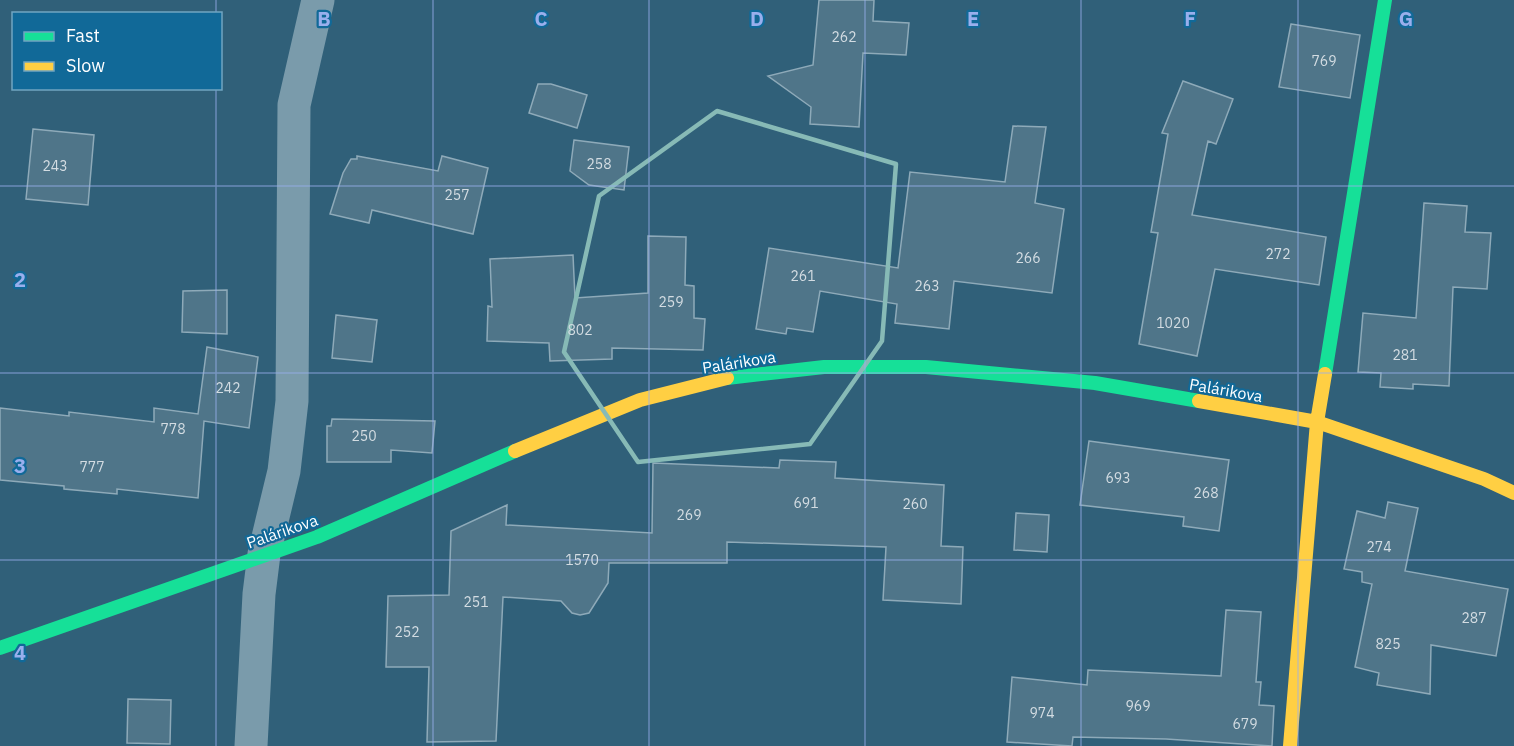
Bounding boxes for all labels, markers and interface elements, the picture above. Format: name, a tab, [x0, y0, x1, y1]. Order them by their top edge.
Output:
text: B	[317, 5, 331, 32]
text: C	[534, 5, 548, 32]
text: D	[750, 5, 764, 32]
text: E	[967, 5, 979, 32]
text: F	[1184, 5, 1196, 32]
text: G	[1399, 5, 1413, 32]
legend	[12, 12, 222, 90]
text: Fast	[66, 24, 100, 47]
house number: 262	[831, 28, 857, 46]
house number: 769	[1311, 52, 1337, 70]
text: Slow	[66, 54, 105, 77]
house number: 258	[586, 155, 612, 173]
house number: 243	[42, 157, 68, 175]
house number: 257	[444, 186, 470, 204]
house number: 272	[1265, 245, 1291, 263]
house number: 266	[1015, 249, 1041, 267]
text: 2	[14, 266, 26, 293]
house number: 261	[790, 267, 816, 285]
house number: 263	[914, 277, 940, 295]
house number: 259	[658, 293, 684, 311]
house number: 1020	[1156, 314, 1190, 332]
house number: 802	[567, 321, 593, 339]
street label: Palárikova	[701, 346, 778, 378]
house number: 281	[1392, 346, 1418, 364]
street label: Palárikova	[1188, 374, 1265, 406]
house number: 242	[215, 379, 241, 397]
house number: 778	[160, 420, 186, 438]
house number: 250	[351, 427, 377, 445]
text: 3	[14, 452, 26, 479]
house number: 777	[79, 458, 105, 476]
house number: 693	[1105, 469, 1131, 487]
house number: 268	[1193, 484, 1219, 502]
house number: 691	[793, 494, 819, 512]
house number: 260	[902, 495, 928, 513]
house number: 269	[676, 506, 702, 524]
street label: Palárikova	[244, 509, 321, 553]
house number: 274	[1366, 538, 1392, 556]
house number: 1570	[565, 551, 599, 569]
house number: 251	[463, 593, 489, 611]
house number: 287	[1461, 609, 1487, 627]
house number: 252	[394, 623, 420, 641]
house number: 825	[1375, 635, 1401, 653]
text: 4	[14, 639, 26, 666]
house number: 969	[1125, 697, 1151, 715]
house number: 974	[1029, 704, 1055, 722]
house number: 679	[1232, 715, 1258, 733]

